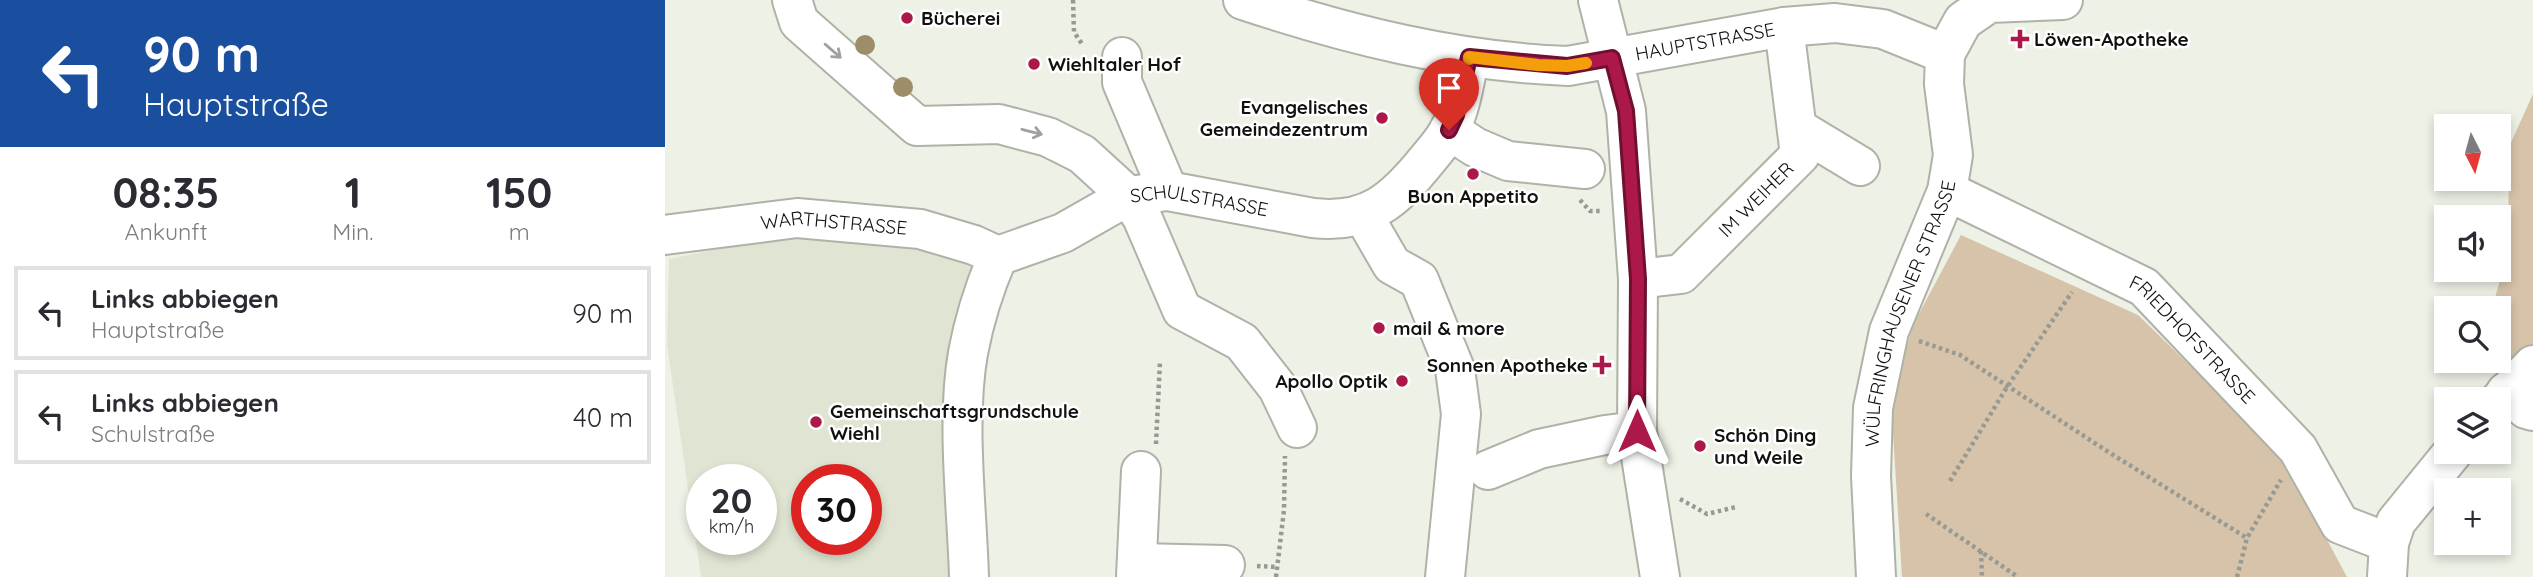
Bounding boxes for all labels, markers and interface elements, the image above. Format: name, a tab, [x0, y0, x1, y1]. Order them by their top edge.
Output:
place label: Bücherei	[921, 6, 1000, 30]
marker: Bücherei	[899, 10, 915, 26]
street label: HAUPTSTRASSE	[1633, 17, 1777, 66]
text: 90 m	[143, 23, 260, 84]
place label: Löwen-Apotheke	[2034, 27, 2189, 51]
icon: left	[28, 28, 119, 119]
marker: Löwen-Apotheke	[2012, 31, 2028, 47]
one-way arrow	[824, 43, 842, 59]
place label: Wiehltaler Hof	[1048, 52, 1182, 76]
marker: Wiehltaler Hof	[1026, 56, 1042, 72]
pin	[1419, 58, 1479, 130]
icon: arrive	[1430, 69, 1468, 107]
text: Hauptstraße	[143, 84, 329, 124]
place label: Evangelisches Gemeindezentrum	[1200, 95, 1368, 141]
marker: Evangelisches Gemeindezentrum	[1374, 110, 1390, 126]
north arrow	[2434, 114, 2511, 191]
map controls	[2434, 114, 2511, 555]
one-way arrow	[1020, 126, 1043, 139]
street label: IM WEIHER	[1713, 157, 1798, 242]
text: 08:35	[113, 166, 220, 219]
text: 1	[345, 166, 361, 219]
text: 150	[486, 166, 552, 219]
marker: Buon Appetito	[1465, 166, 1481, 182]
street label: SCHULSTRASSE	[1129, 179, 1270, 221]
street label: WÜLFRINGHAUSENER STRASSE	[1860, 179, 1961, 447]
place label: Buon Appetito	[1407, 184, 1539, 208]
street label: WARTHSTRASSE	[759, 205, 908, 240]
button: sound	[2434, 205, 2511, 282]
text: Ankunft	[125, 217, 208, 246]
text: Min.	[332, 217, 374, 246]
text: m	[509, 217, 530, 246]
street label: FRIEDHOFSTRASSE	[2126, 270, 2260, 409]
text: Links abbiegen	[91, 282, 279, 315]
icon: left	[32, 294, 70, 332]
button: search	[2434, 296, 2511, 373]
text: 90 m	[572, 297, 633, 330]
text: Hauptstraße	[91, 315, 225, 344]
place label: mail & more	[1393, 316, 1505, 340]
marker: mail & more	[1371, 320, 1387, 336]
place label: Sonnen Apotheke	[1427, 353, 1588, 377]
marker: Sonnen Apotheke	[1594, 357, 1610, 373]
place label: Apollo Optik	[1275, 369, 1388, 393]
marker: Apollo Optik	[1394, 373, 1410, 389]
text: Links abbiegen	[91, 386, 279, 419]
button: layers	[2434, 387, 2511, 464]
position arrow	[1600, 394, 1674, 468]
icon: left	[32, 398, 70, 436]
place label: Gemeinschaftsgrundschule Wiehl	[830, 399, 1079, 445]
text: 40 m	[573, 401, 633, 434]
marker: Gemeinschaftsgrundschule Wiehl	[808, 414, 824, 430]
text: Schulstraße	[91, 419, 215, 448]
place label: Schön Ding und Weile	[1714, 423, 1816, 469]
marker: Schön Ding und Weile	[1692, 438, 1708, 454]
speed limit sign: 30	[791, 464, 882, 555]
text: 20	[711, 478, 752, 522]
button: +	[2434, 478, 2511, 555]
text: km/h	[709, 515, 754, 538]

